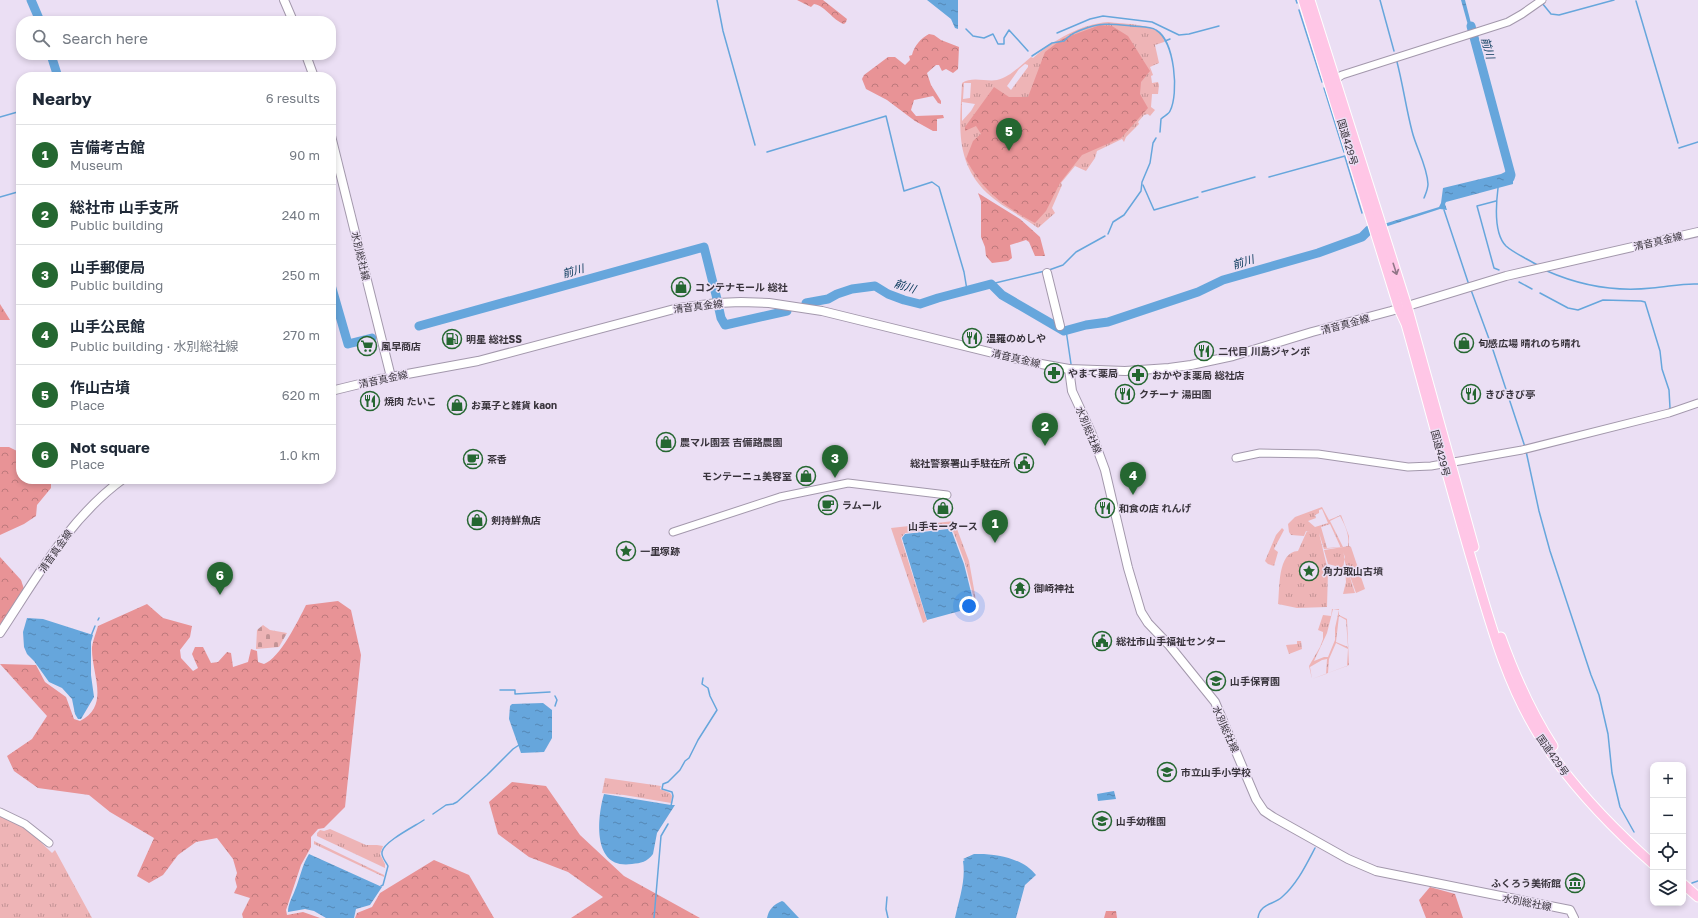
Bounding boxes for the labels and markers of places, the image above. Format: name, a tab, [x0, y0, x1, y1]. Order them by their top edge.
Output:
pin: 5	[996, 118, 1022, 151]
shop icon: コンテナモール 総社	[670, 276, 692, 298]
place label: コンテナモール 総社	[695, 281, 788, 293]
restaurant icon: 温羅のめしや	[961, 327, 983, 349]
fuel station icon: 明星 総社SS	[441, 328, 463, 350]
place label: 温羅のめしや	[986, 332, 1046, 344]
shop icon: 旬感広場 晴れのち晴れ	[1453, 332, 1475, 354]
place label: 明星 総社SS	[466, 333, 522, 345]
supermarket icon: 風早商店	[356, 335, 378, 357]
place label: 旬感広場 晴れのち晴れ	[1478, 337, 1581, 349]
place label: 風早商店	[381, 340, 421, 352]
restaurant icon: 二代目 川島ジャンボ	[1193, 340, 1215, 362]
place label: 二代目 川島ジャンボ	[1218, 345, 1310, 357]
pharmacy icon: やまて薬局	[1043, 362, 1065, 384]
pharmacy icon: おかやま薬局 総社店	[1127, 364, 1149, 386]
place label: やまて薬局	[1068, 367, 1118, 379]
place label: おかやま薬局 総社店	[1152, 369, 1245, 381]
restaurant icon: クチーナ 湯田園	[1114, 383, 1136, 405]
restaurant icon: きびきび亭	[1460, 383, 1482, 405]
place label: クチーナ 湯田園	[1139, 388, 1212, 400]
place label: きびきび亭	[1485, 388, 1535, 400]
restaurant icon: 焼肉 たいこ	[359, 390, 381, 412]
shop icon: お菓子と雑貨 kaon	[446, 394, 468, 416]
place label: 焼肉 たいこ	[384, 395, 437, 407]
place label: お菓子と雑貨 kaon	[471, 399, 557, 411]
pin: 2	[1032, 413, 1058, 446]
shop icon: 農マル園芸 吉備路農園	[655, 431, 677, 453]
place label: 農マル園芸 吉備路農園	[680, 436, 783, 448]
pin: 3	[822, 445, 848, 478]
cafe icon: 茶香	[462, 448, 484, 470]
public building icon: 総社警察署山手駐在所	[1013, 452, 1035, 474]
place label: 茶香	[487, 453, 507, 465]
place label: 総社警察署山手駐在所	[910, 457, 1010, 469]
pin: 4	[1120, 462, 1146, 495]
shop icon: モンテーニュ美容室	[795, 465, 817, 487]
place label: モンテーニュ美容室	[702, 470, 792, 482]
cafe icon: ラムール	[817, 494, 839, 516]
shop icon: 山手モータース	[932, 497, 954, 519]
restaurant icon: 和食の店 れんげ	[1094, 497, 1116, 519]
place label: ラムール	[842, 499, 882, 511]
place label: 和食の店 れんげ	[1119, 502, 1192, 514]
shop icon: 剣持鮮魚店	[466, 509, 488, 531]
pin: 1	[982, 510, 1008, 543]
place label: 剣持鮮魚店	[491, 514, 541, 526]
place label: 山手モータース	[908, 520, 978, 532]
place icon: 一里塚跡	[615, 540, 637, 562]
place label: 一里塚跡	[640, 545, 680, 557]
place icon: 角力取山古墳	[1298, 560, 1320, 582]
pin: 6	[207, 562, 233, 595]
place label: 角力取山古墳	[1323, 565, 1384, 577]
temple icon: 御崎神社	[1009, 577, 1031, 599]
place label: 御崎神社	[1033, 582, 1075, 594]
public building icon: 総社市山手福祉センター	[1091, 630, 1113, 652]
place label: 総社市山手福祉センター	[1116, 635, 1226, 647]
school or university icon: 山手保育園	[1205, 670, 1227, 692]
place label: 山手保育園	[1230, 675, 1280, 687]
school or university icon: 市立山手小学校	[1156, 761, 1178, 783]
place label: 市立山手小学校	[1181, 766, 1251, 778]
school or university icon: 山手幼稚園	[1091, 810, 1113, 832]
place label: 山手幼稚園	[1116, 815, 1166, 827]
museum icon: ふくろう美術館	[1564, 872, 1586, 894]
place label: ふくろう美術館	[1491, 877, 1561, 889]

